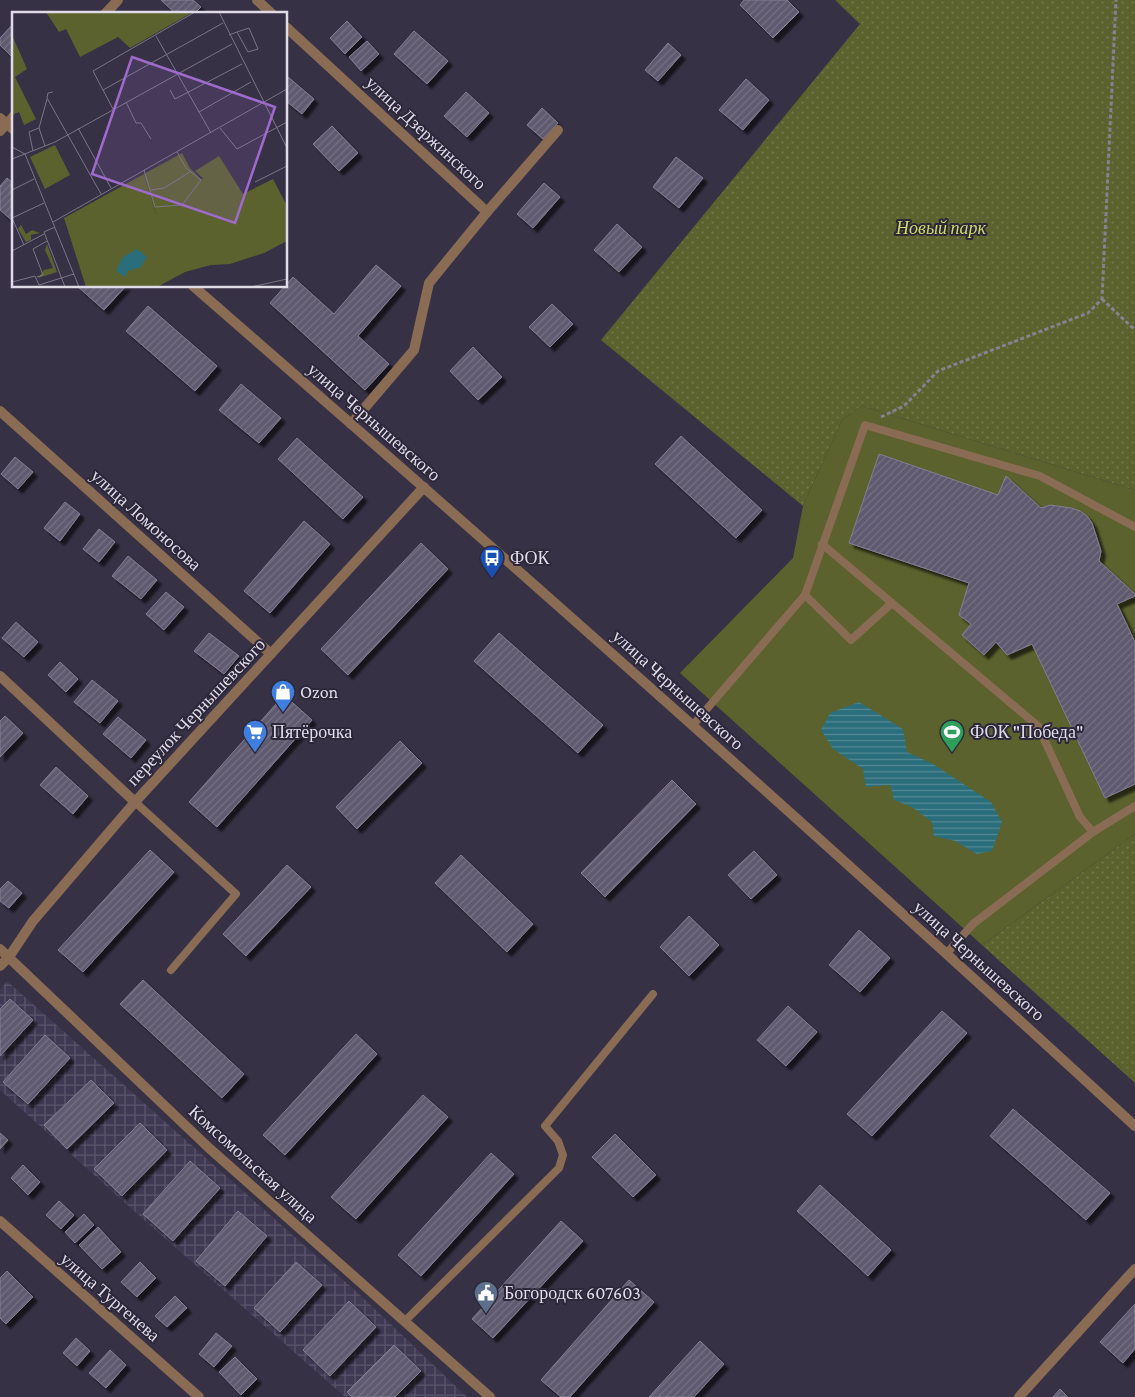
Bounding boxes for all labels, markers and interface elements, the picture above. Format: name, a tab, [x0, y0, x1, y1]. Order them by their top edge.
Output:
inset map	[12, 12, 288, 288]
street label: улица Дзержинского	[362, 72, 490, 194]
park label: Новый парк	[895, 218, 986, 238]
street label: улица Чернышевского	[304, 359, 444, 485]
street label: улица Ломоносова	[87, 465, 205, 575]
bus stop icon: ФОК	[479, 545, 505, 579]
place label: ФОК	[510, 548, 550, 568]
street label: улица Чернышевского	[608, 626, 748, 754]
street label: переулок Чернышевского	[123, 634, 269, 790]
shop icon: Ozon	[270, 679, 296, 713]
place label: Ozon	[300, 682, 339, 702]
supermarket icon: Пятёрочка	[242, 719, 268, 753]
sports icon: ФОК "Победа"	[939, 719, 965, 753]
place label: Пятёрочка	[272, 722, 352, 742]
place label: ФОК "Победа"	[970, 722, 1083, 742]
street label: улица Чернышевского	[909, 897, 1049, 1025]
street label: Комсомольская улица	[185, 1101, 321, 1227]
street label: улица Тургенева	[56, 1248, 164, 1346]
public building icon: Богородск 607603	[473, 1280, 499, 1314]
place label: Богородск 607603	[504, 1283, 641, 1303]

